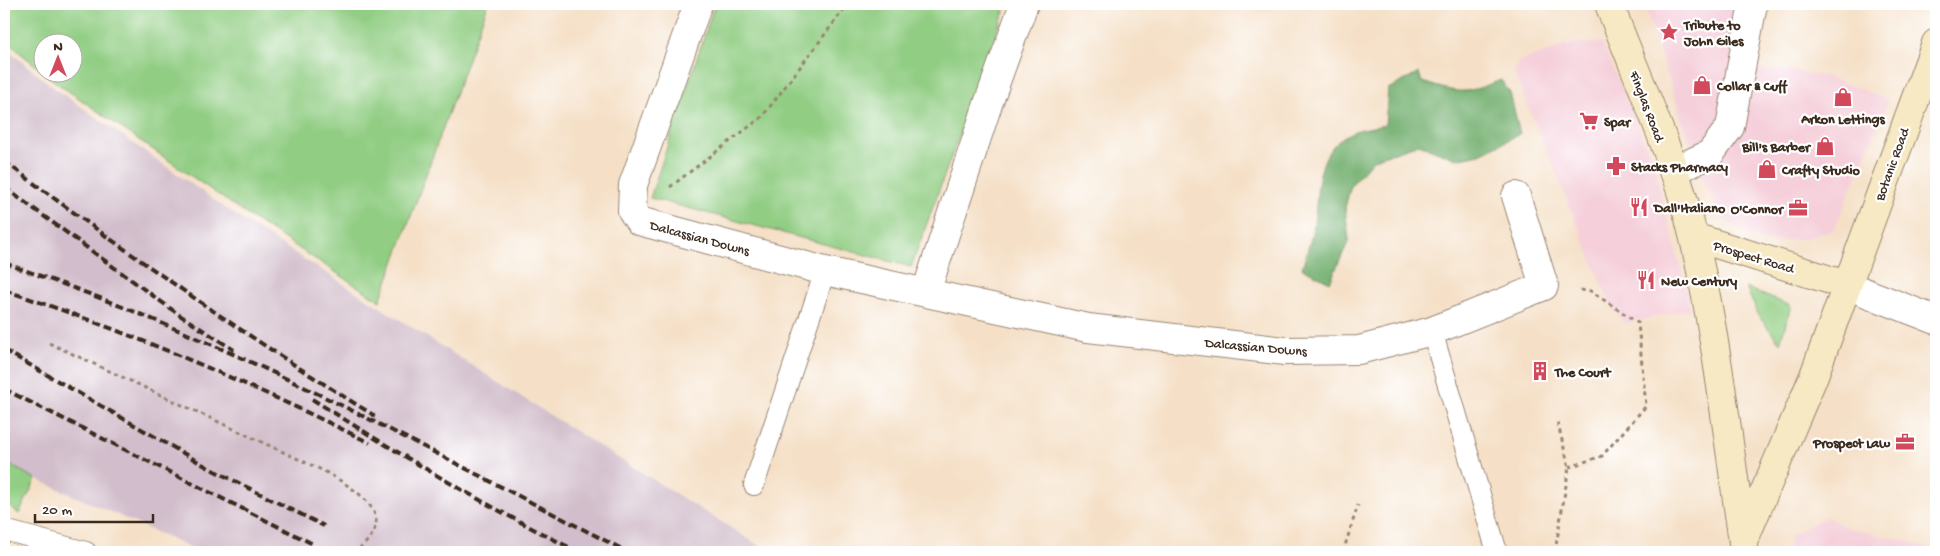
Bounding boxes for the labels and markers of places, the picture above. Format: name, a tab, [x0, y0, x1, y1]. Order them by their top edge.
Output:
place label: Tribute to John Giles	[1683, 18, 1744, 51]
place icon: Tribute to John Giles	[1658, 21, 1680, 43]
shop icon: Collar & Cuff	[1691, 74, 1713, 96]
place label: Collar & Cuff	[1716, 79, 1788, 96]
shop icon: Arkon Lettings	[1832, 86, 1854, 108]
supermarket icon: Spar	[1578, 110, 1600, 132]
place label: Arkon Lettings	[1800, 112, 1885, 129]
place label: Spar	[1604, 115, 1632, 132]
shop icon: Bill's Barber	[1814, 135, 1836, 157]
place label: Bill's Barber	[1741, 140, 1812, 157]
pharmacy icon: Stacks Pharmacy	[1605, 155, 1627, 177]
shop icon: Crafty Studio	[1756, 158, 1778, 180]
place label: Stacks Pharmacy	[1631, 160, 1728, 177]
place label: Crafty Studio	[1781, 163, 1861, 180]
restaurant icon: Dall'Italiano	[1628, 196, 1650, 218]
office icon: O'Connor	[1787, 197, 1809, 219]
place label: Dall'Italiano	[1652, 201, 1726, 218]
place label: O'Connor	[1731, 202, 1785, 219]
restaurant icon: New Century	[1635, 269, 1657, 291]
place label: New Century	[1661, 274, 1737, 291]
building icon: The Court	[1529, 360, 1551, 382]
place label: The Court	[1554, 365, 1612, 382]
office icon: Prospect Law	[1894, 431, 1916, 453]
place label: Prospect Law	[1812, 436, 1890, 453]

